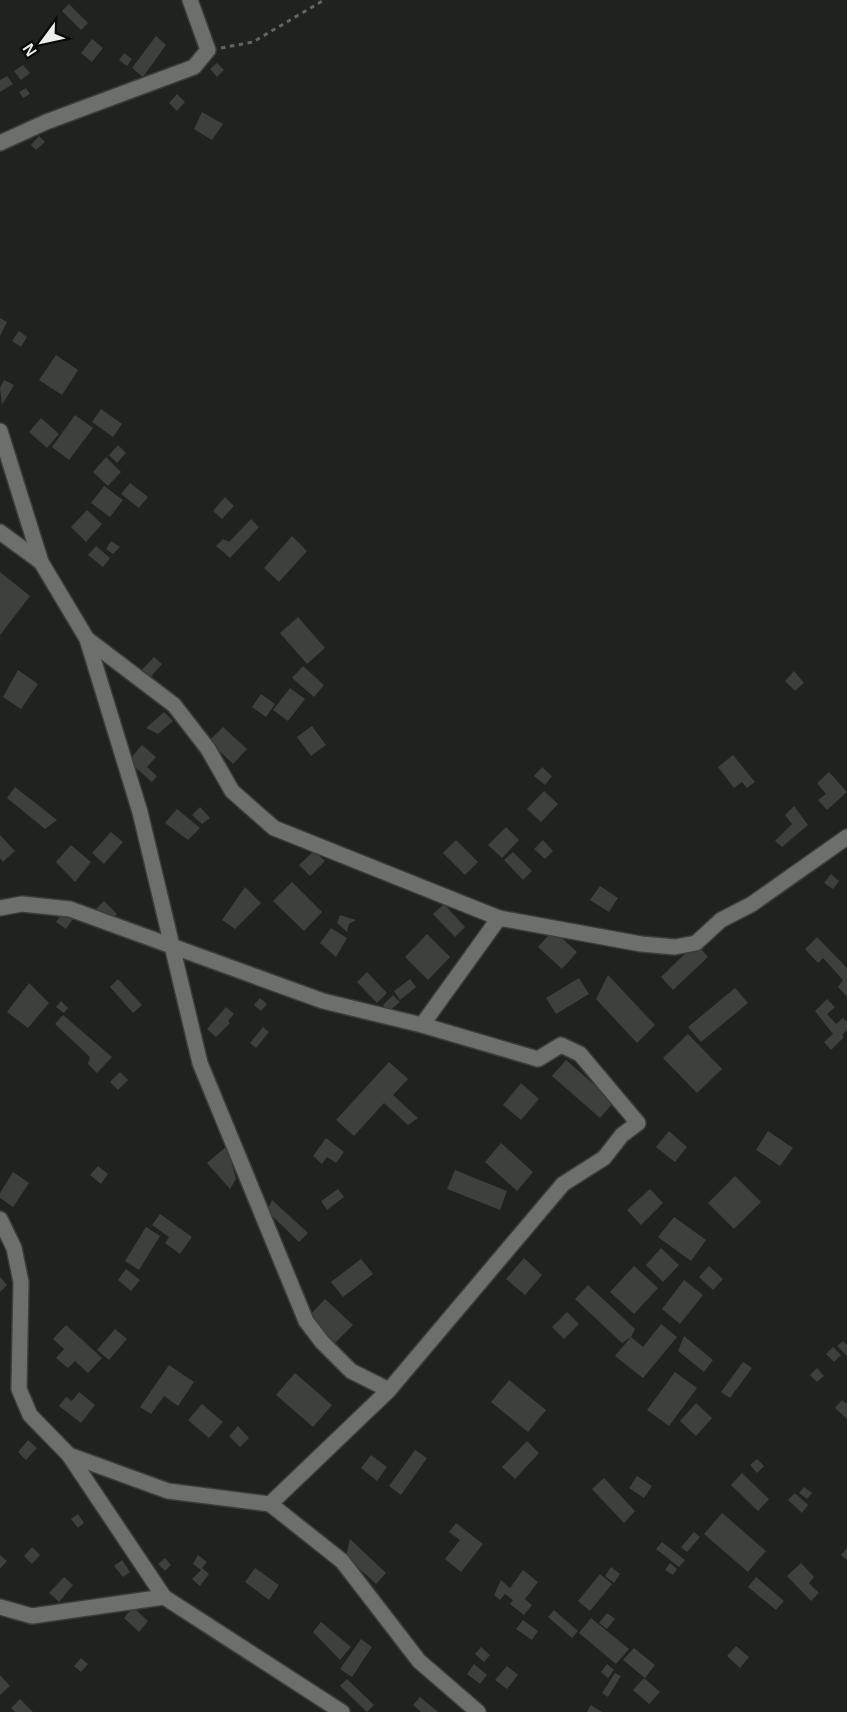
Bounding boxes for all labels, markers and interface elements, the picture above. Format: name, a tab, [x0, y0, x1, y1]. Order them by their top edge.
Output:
north arrow	[12, 12, 72, 72]
text: N	[20, 40, 40, 59]

